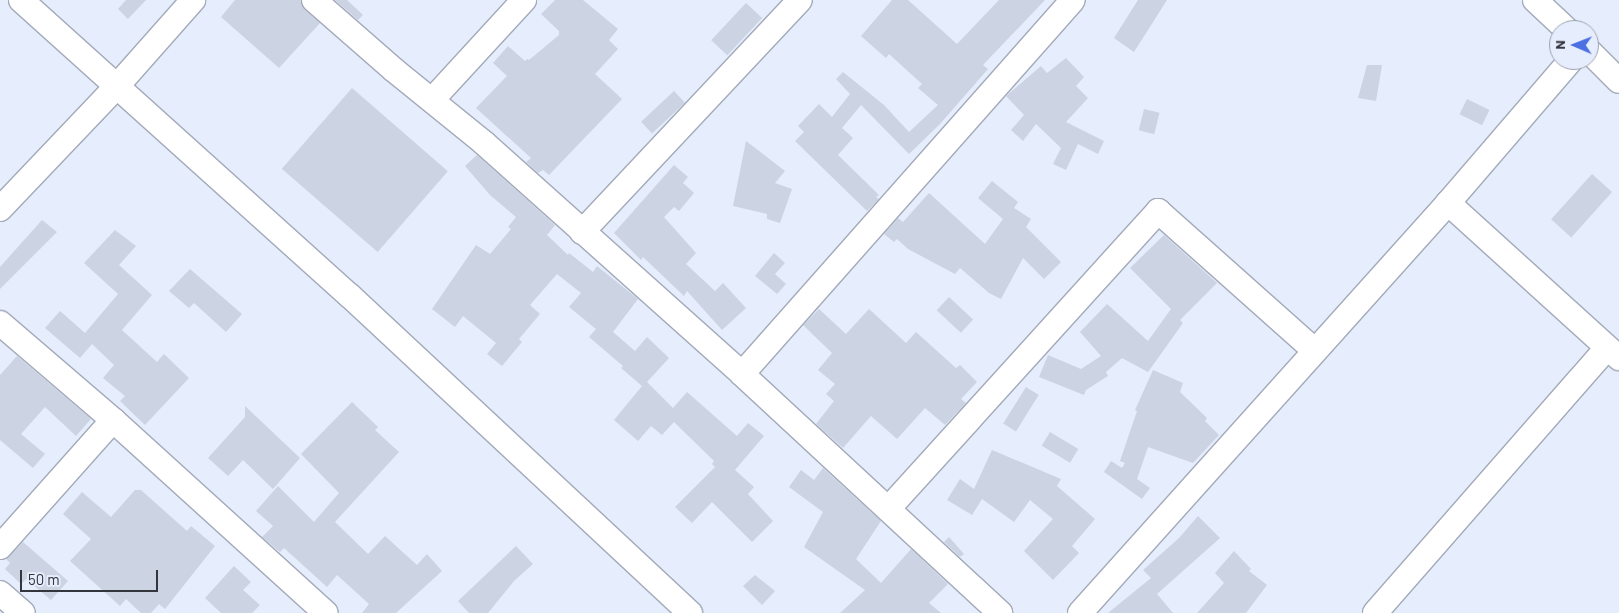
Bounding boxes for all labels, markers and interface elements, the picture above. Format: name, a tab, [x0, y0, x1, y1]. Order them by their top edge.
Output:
north arrow	[1549, 20, 1599, 70]
text: N	[1551, 40, 1568, 50]
scale bar	[22, 560, 160, 592]
text: 50 m	[28, 570, 60, 588]

